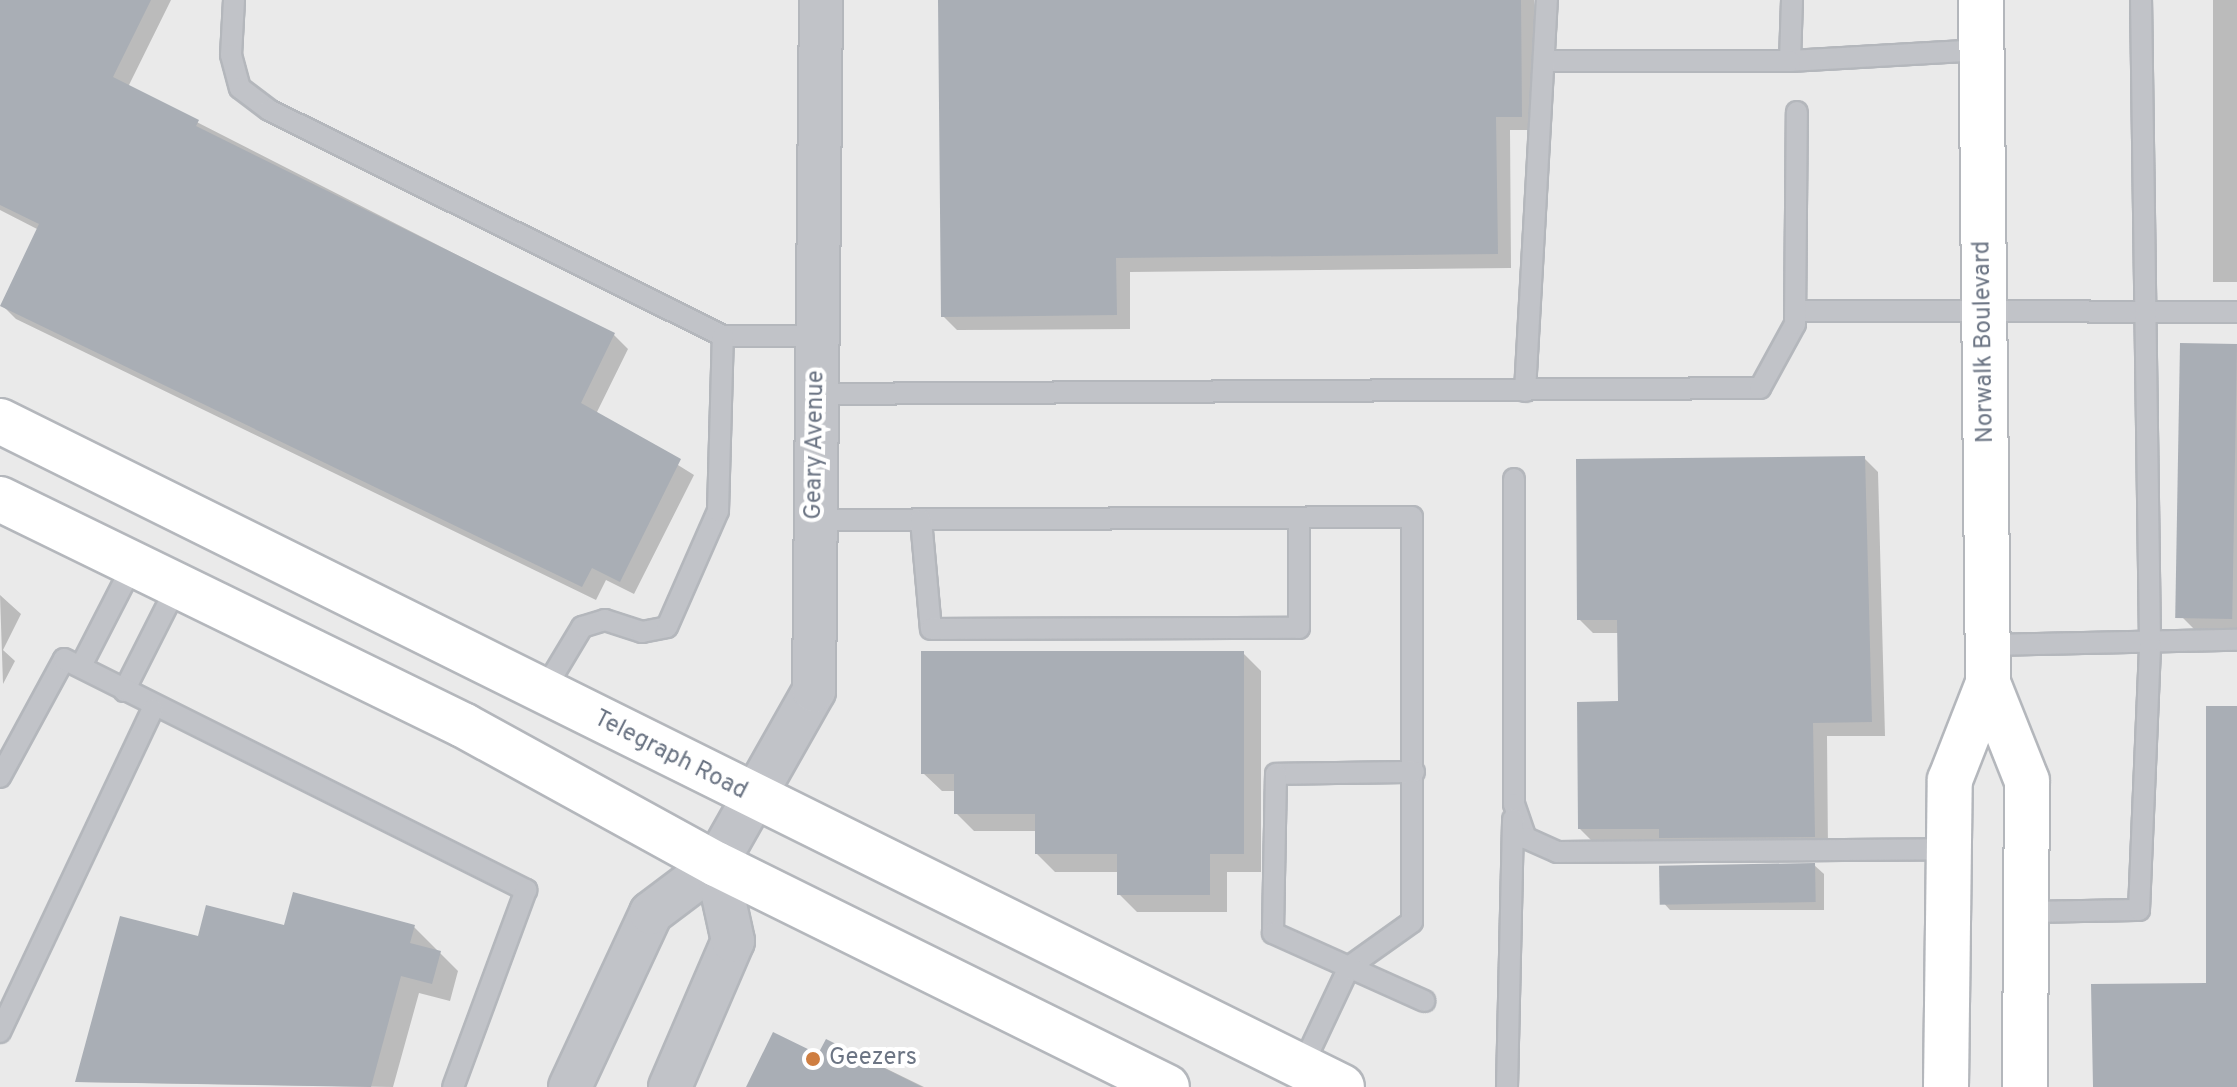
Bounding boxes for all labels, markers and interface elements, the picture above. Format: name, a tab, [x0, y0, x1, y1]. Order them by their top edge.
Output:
street label: Norwalk Boulevard	[1969, 241, 2001, 443]
street label: Geary Avenue	[800, 370, 832, 520]
street label: Telegraph Road	[589, 705, 751, 807]
place label: Geezers	[829, 1045, 917, 1073]
marker: Geezers	[804, 1050, 822, 1068]

